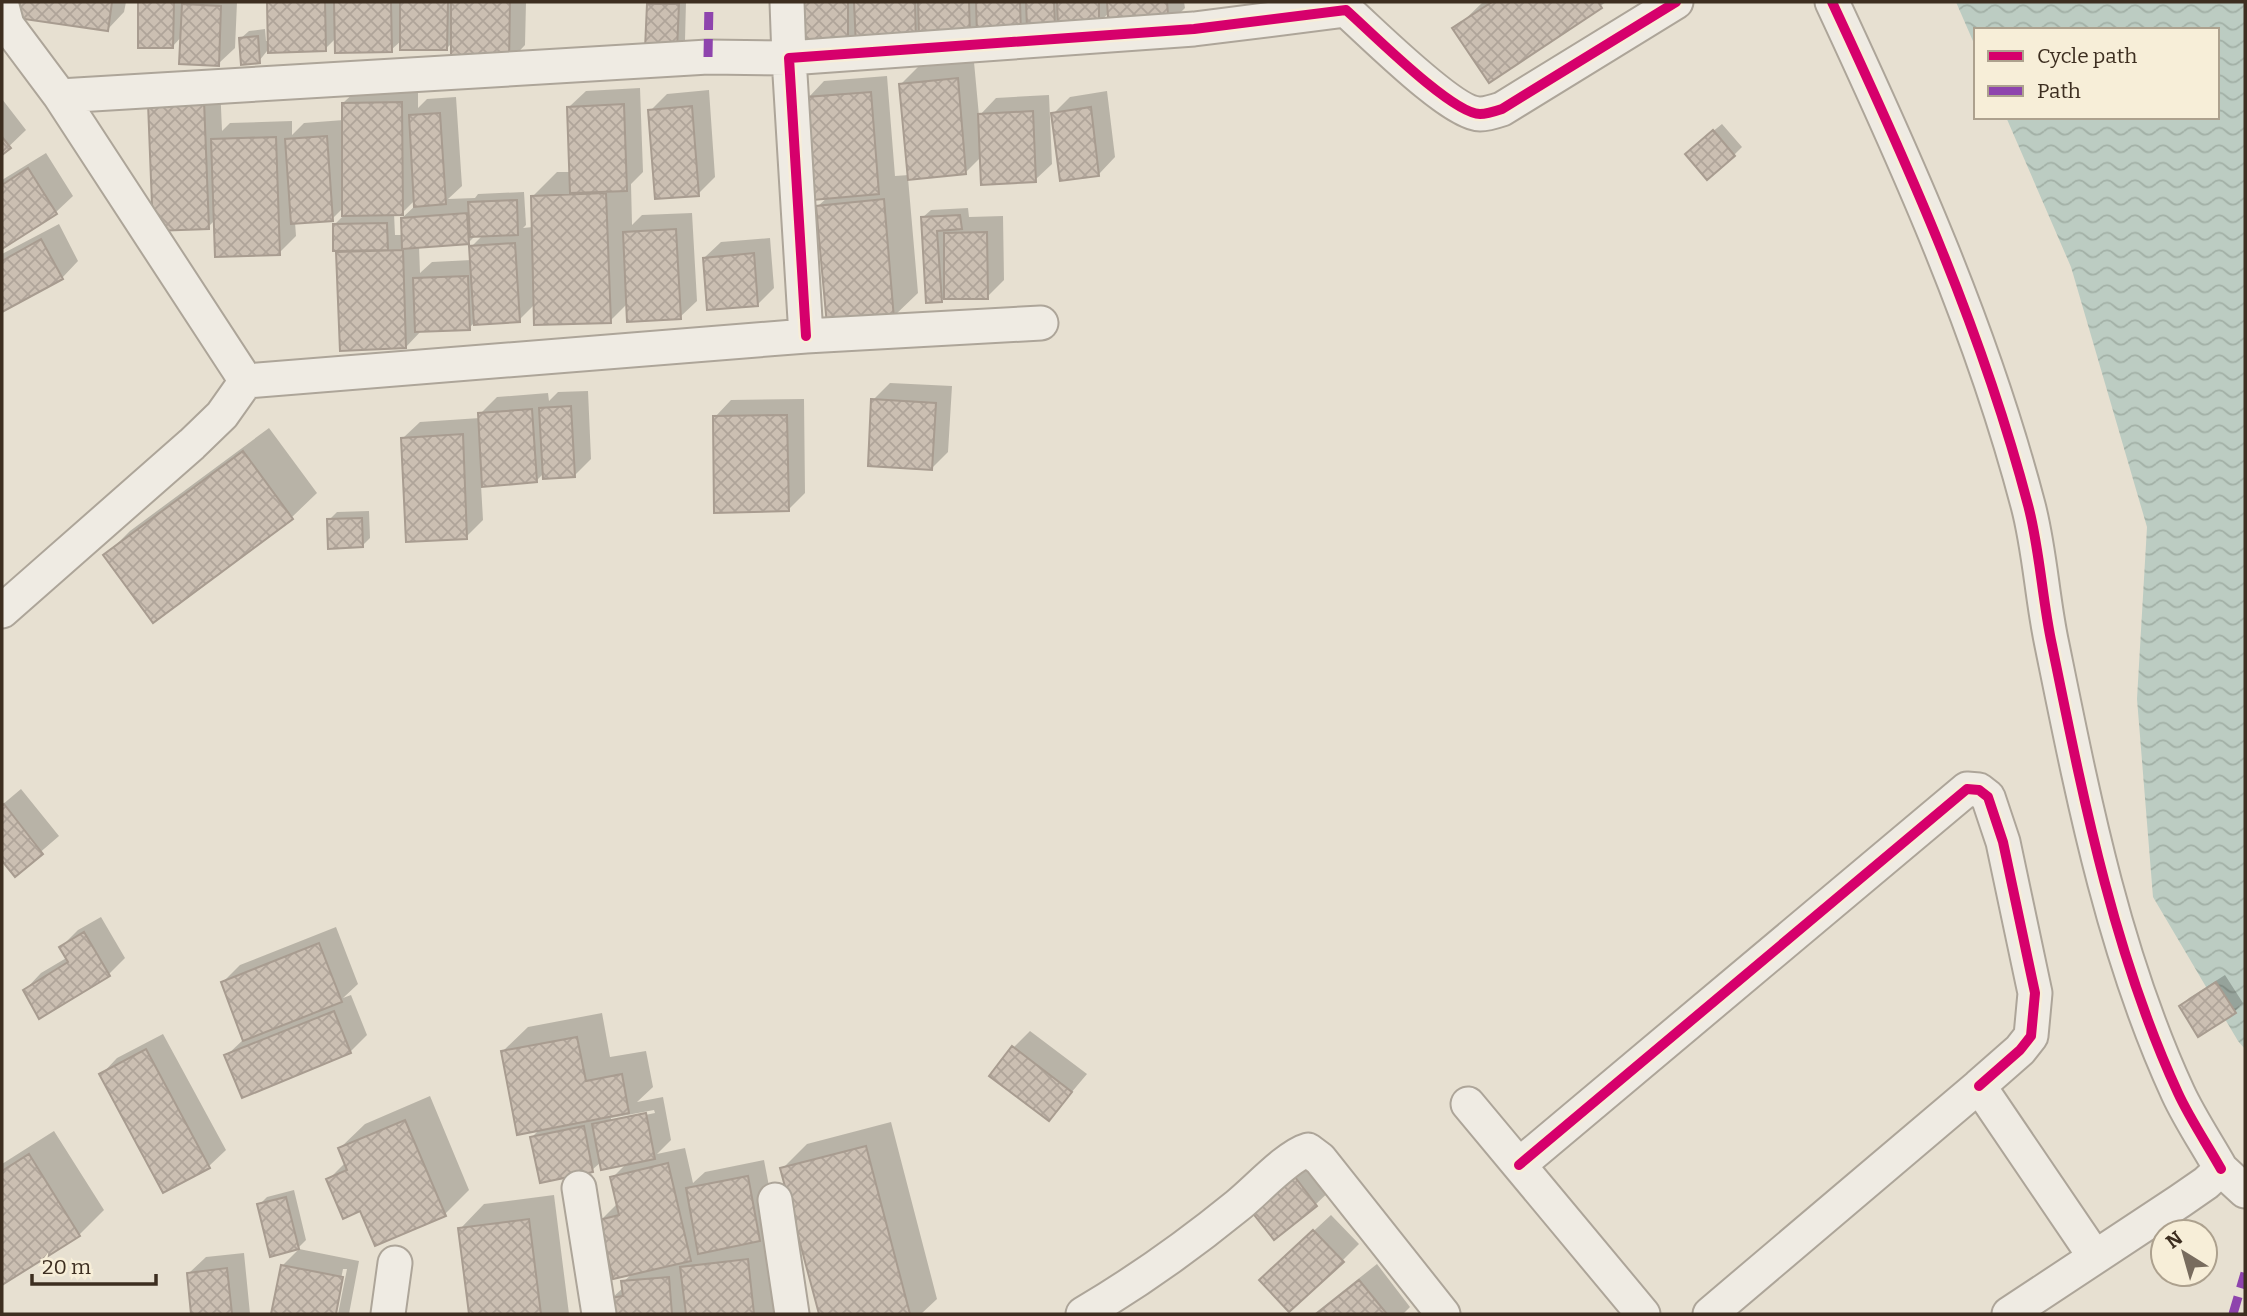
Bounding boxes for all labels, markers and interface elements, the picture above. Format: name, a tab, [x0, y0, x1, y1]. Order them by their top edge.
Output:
legend	[1974, 28, 2219, 119]
text: Cycle path	[2037, 43, 2137, 69]
text: Path	[2037, 78, 2081, 104]
north arrow	[2149, 1218, 2219, 1288]
text: N	[2161, 1226, 2187, 1253]
scale bar	[32, 1242, 156, 1286]
text: 20 m	[42, 1254, 91, 1280]

